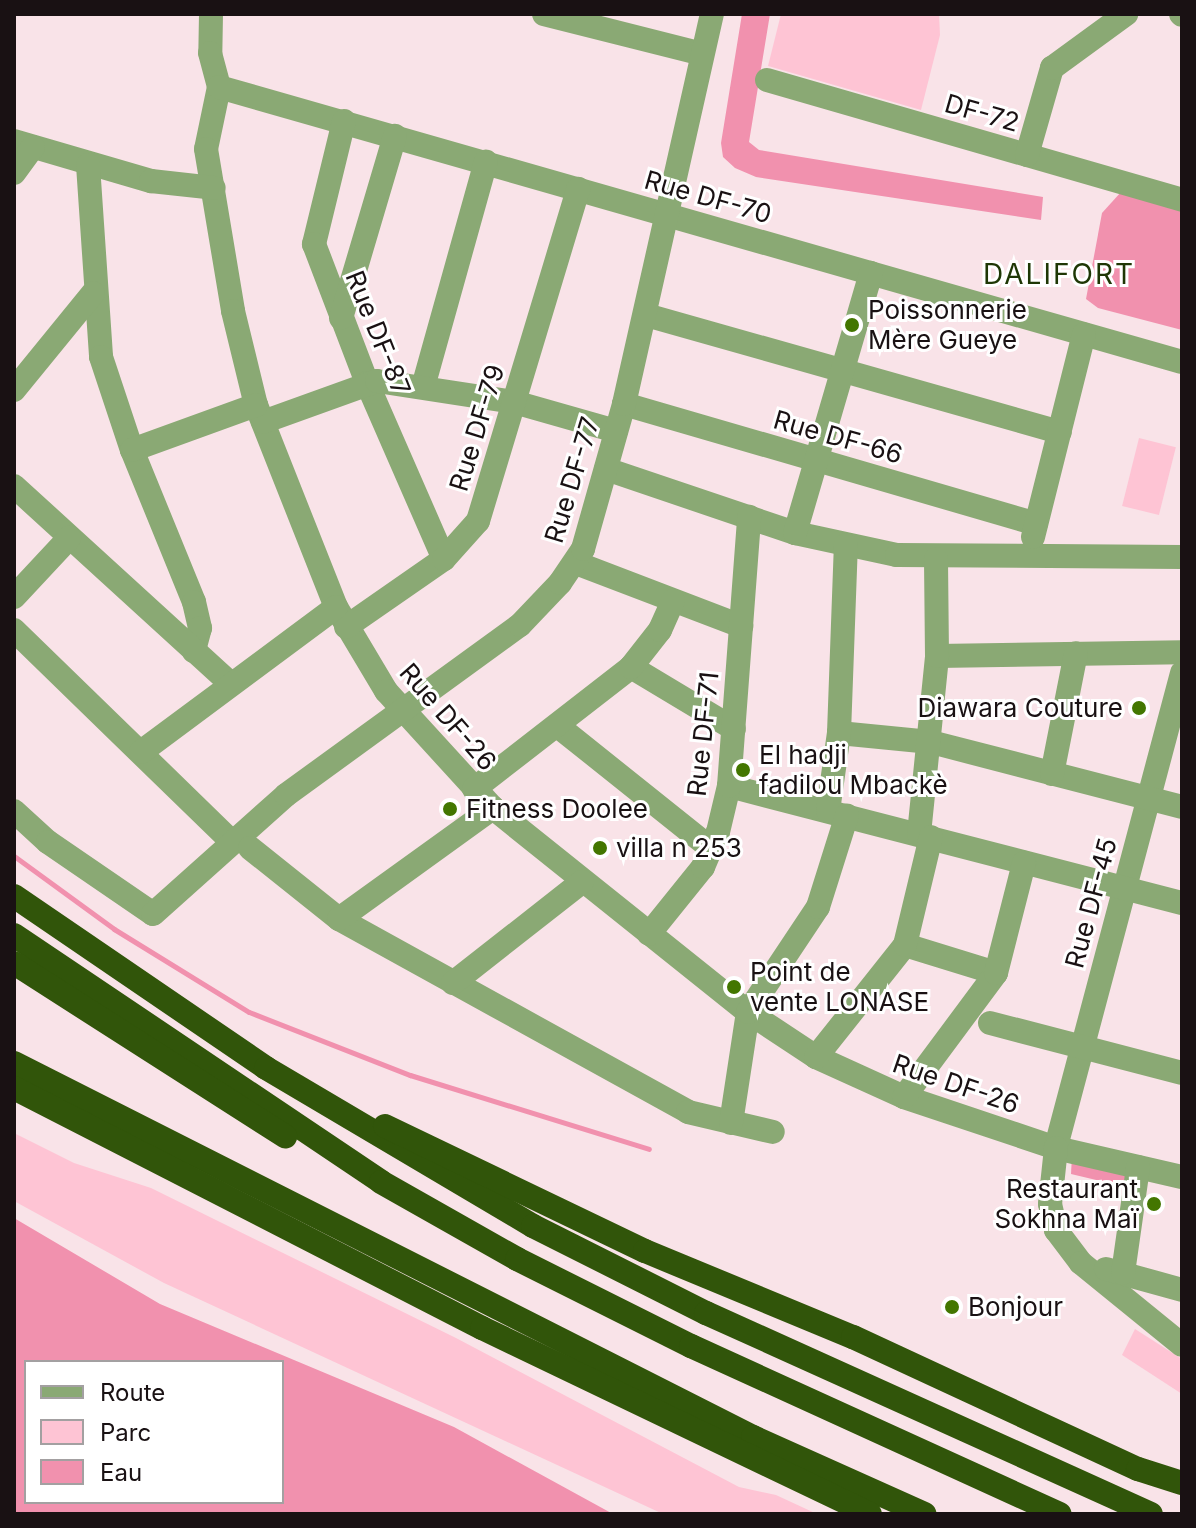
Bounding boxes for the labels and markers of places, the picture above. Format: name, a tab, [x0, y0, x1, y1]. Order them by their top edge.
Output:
place label: Poissonnerie Mère Gueye	[868, 294, 1027, 356]
marker: Poissonnerie Mère Gueye	[843, 316, 861, 334]
place label: Diawara Couture	[917, 692, 1123, 724]
marker: Diawara Couture	[1130, 699, 1148, 717]
place label: El hadji fadilou Mbackè	[759, 739, 948, 800]
marker: El hadji fadilou Mbackè	[734, 761, 752, 779]
place label: Fitness Doolee	[466, 793, 648, 825]
marker: Fitness Doolee	[441, 800, 459, 818]
place label: villa n 253	[616, 832, 742, 864]
marker: villa n 253	[591, 839, 609, 857]
place label: Point de vente LONASE	[750, 956, 929, 1018]
marker: Point de vente LONASE	[725, 978, 743, 996]
place label: Restaurant Sokhna Maï	[994, 1173, 1138, 1234]
marker: Restaurant Sokhna Maï	[1145, 1195, 1163, 1213]
place label: Bonjour	[968, 1291, 1063, 1323]
marker: Bonjour	[943, 1298, 961, 1316]

